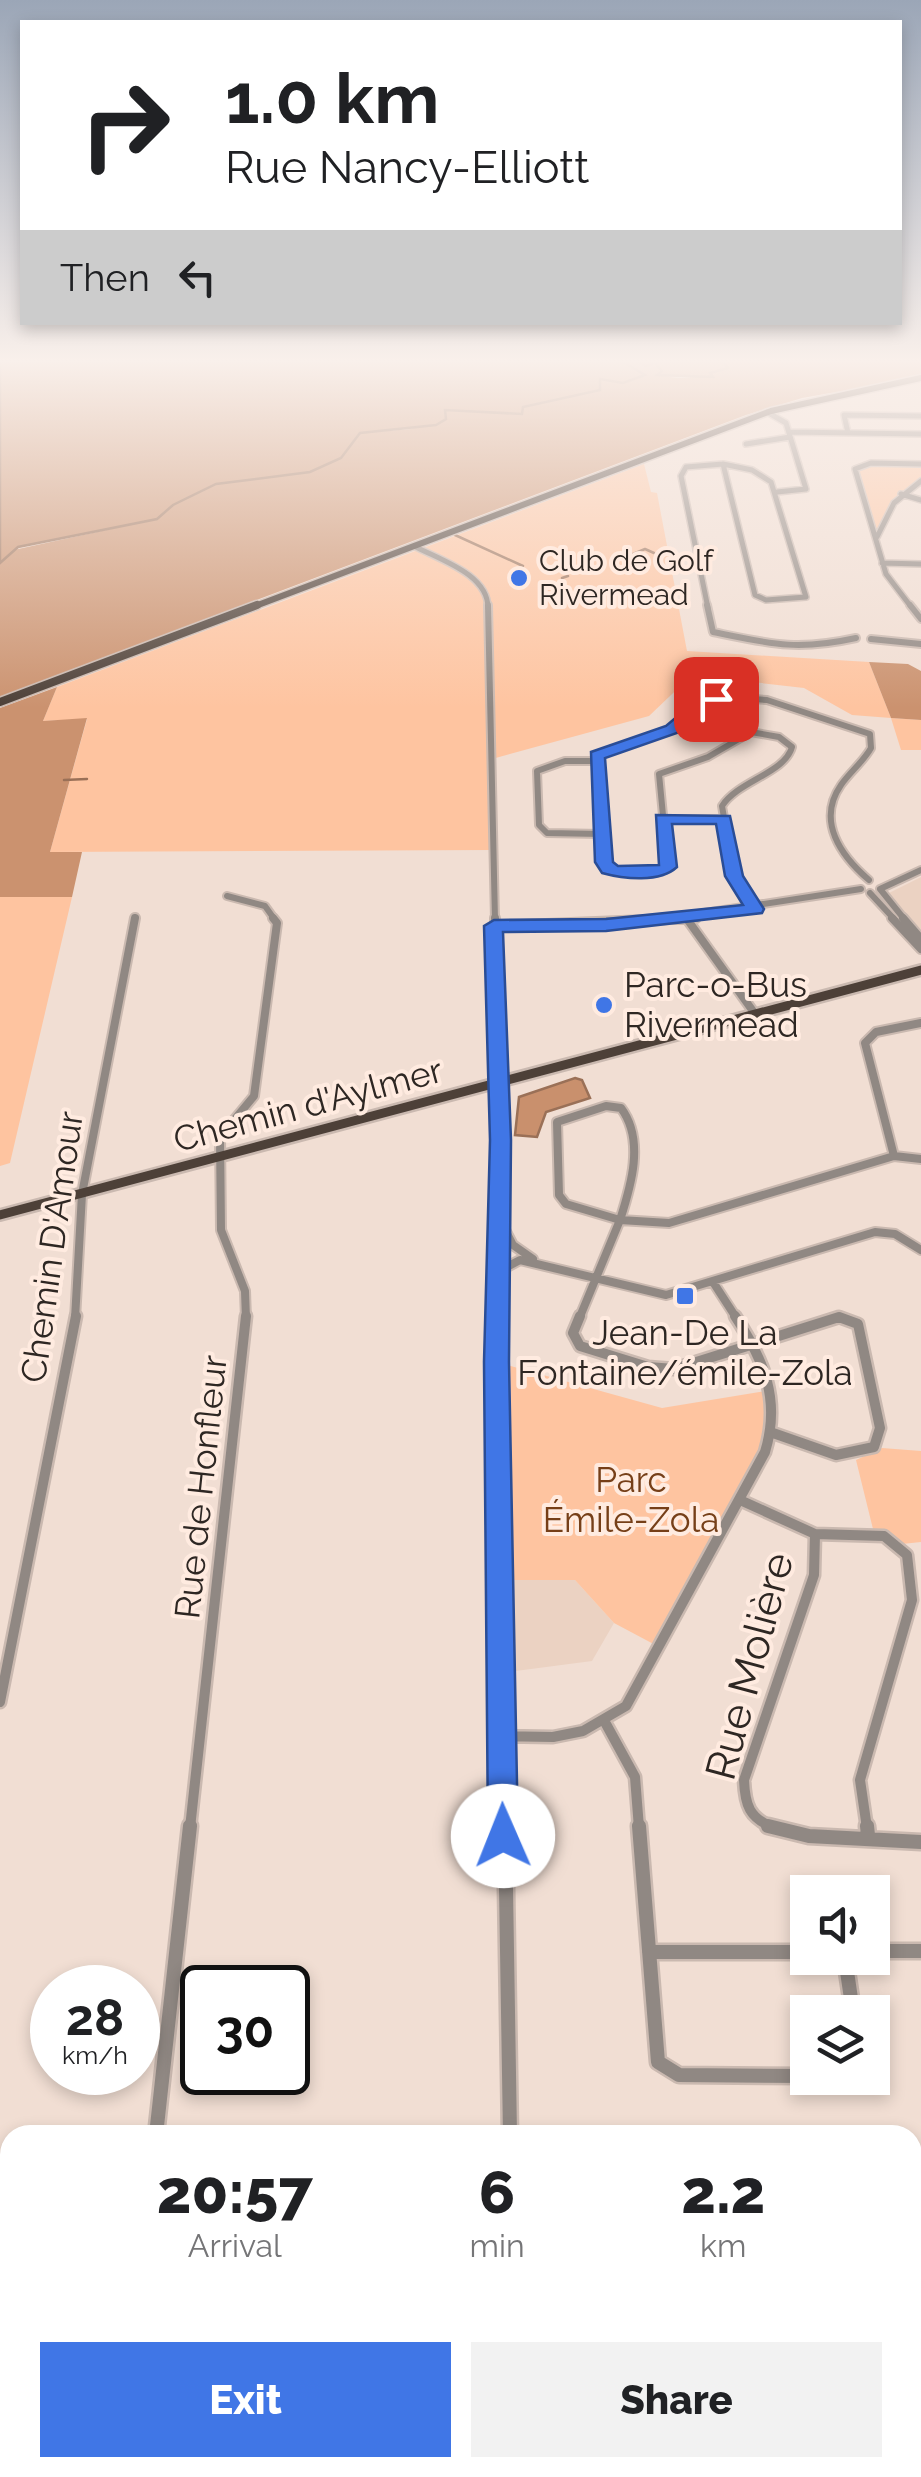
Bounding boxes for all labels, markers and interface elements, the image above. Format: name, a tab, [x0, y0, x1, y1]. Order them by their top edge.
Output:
text: 1.0 km	[225, 57, 439, 139]
icon: right	[60, 60, 190, 190]
text: Rue Nancy-Elliott	[225, 141, 589, 194]
icon: left	[170, 250, 225, 305]
text: Then	[60, 255, 150, 300]
place label: Club de Golf Rivermead	[539, 543, 714, 612]
marker: Club de Golf Rivermead	[508, 567, 530, 589]
pin	[674, 657, 759, 742]
icon: arrive	[689, 672, 744, 727]
place label: Parc-o-Bus Rivermead	[624, 964, 807, 1045]
marker: Parc-o-Bus Rivermead	[593, 994, 615, 1016]
street label: Chemin d'Aylmer	[169, 1049, 447, 1160]
street label: Chemin D'Amour	[12, 1109, 91, 1385]
marker: Jean-De La Fontaine/émile-Zola	[674, 1285, 696, 1307]
place label: Jean-De La Fontaine/émile-Zola	[517, 1312, 853, 1393]
street label: Rue de Honfleur	[166, 1353, 235, 1621]
park label: Parc Émile-Zola	[543, 1459, 719, 1540]
street label: Rue Molière	[696, 1547, 803, 1785]
position arrow	[451, 1784, 555, 1888]
map controls	[790, 1875, 890, 2095]
button: sound	[790, 1875, 890, 1975]
speed limit sign: 30	[180, 1965, 310, 2095]
text: 28	[66, 1988, 124, 2047]
button: layers	[790, 1995, 890, 2095]
text: km/h	[62, 2040, 128, 2070]
text: 20:57	[157, 2157, 313, 2227]
text: 6	[479, 2157, 515, 2227]
text: 2.2	[681, 2157, 765, 2227]
text: Arrival	[188, 2227, 282, 2264]
text: min	[470, 2227, 525, 2264]
text: km	[700, 2227, 746, 2264]
button: Exit	[40, 2342, 451, 2457]
button: Share	[471, 2342, 882, 2457]

